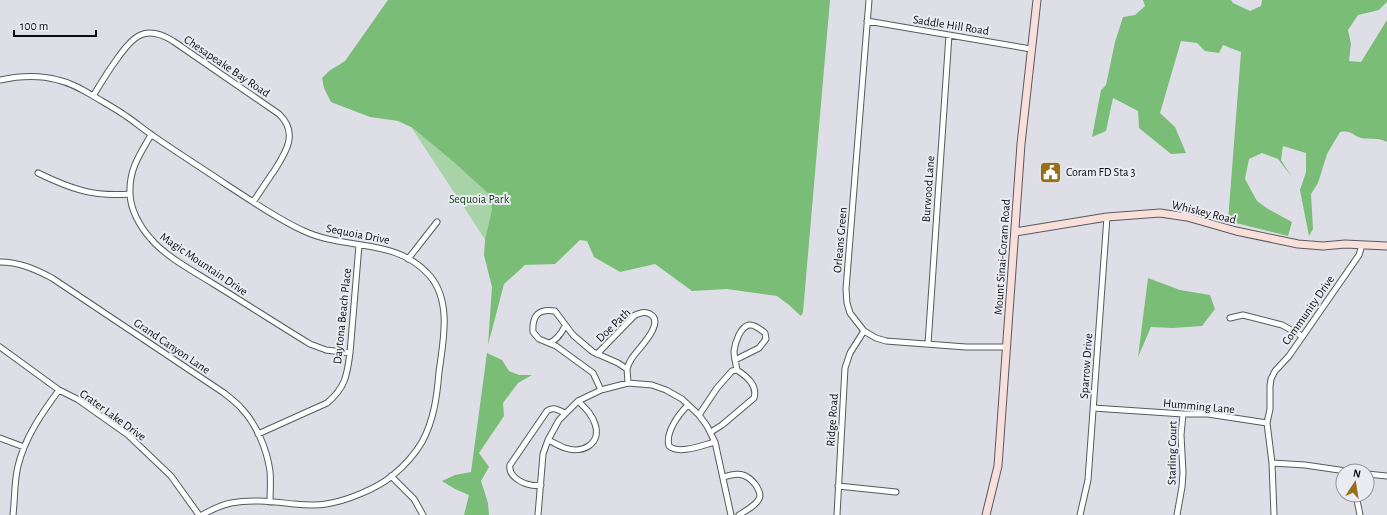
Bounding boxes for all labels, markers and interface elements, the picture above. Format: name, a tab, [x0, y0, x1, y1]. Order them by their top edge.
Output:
scale bar	[14, 12, 96, 38]
street label: Saddle Hill Road	[912, 13, 990, 37]
text: 100 m	[20, 20, 48, 32]
street label: Chesapeake Bay Road	[181, 33, 272, 100]
street label: Burwood Lane	[920, 155, 936, 223]
public building icon: Coram FD Sta 3	[1037, 159, 1063, 185]
place label: Coram FD Sta 3	[1066, 166, 1135, 178]
park label: Sequoia Park	[449, 193, 510, 205]
street label: Whiskey Road	[1170, 198, 1237, 227]
street label: Mount Sinai-Coram Road	[992, 199, 1012, 315]
street label: Orleans Green	[831, 207, 849, 273]
street label: Sequoia Drive	[325, 222, 391, 246]
street label: Magic Mountain Drive	[158, 230, 250, 298]
street label: Daytona Beach Place	[331, 267, 354, 365]
street label: Community Drive	[1280, 273, 1337, 348]
street label: Doe Path	[593, 306, 633, 344]
street label: Grand Canyon Lane	[131, 316, 212, 377]
street label: Sparrow Drive	[1078, 333, 1094, 399]
street label: Crater Lake Drive	[78, 387, 148, 443]
street label: Ridge Road	[824, 393, 840, 447]
street label: Humming Lane	[1162, 397, 1236, 415]
street label: Starling Court	[1165, 421, 1179, 485]
north arrow	[1335, 463, 1375, 503]
text: N	[1352, 468, 1362, 480]

